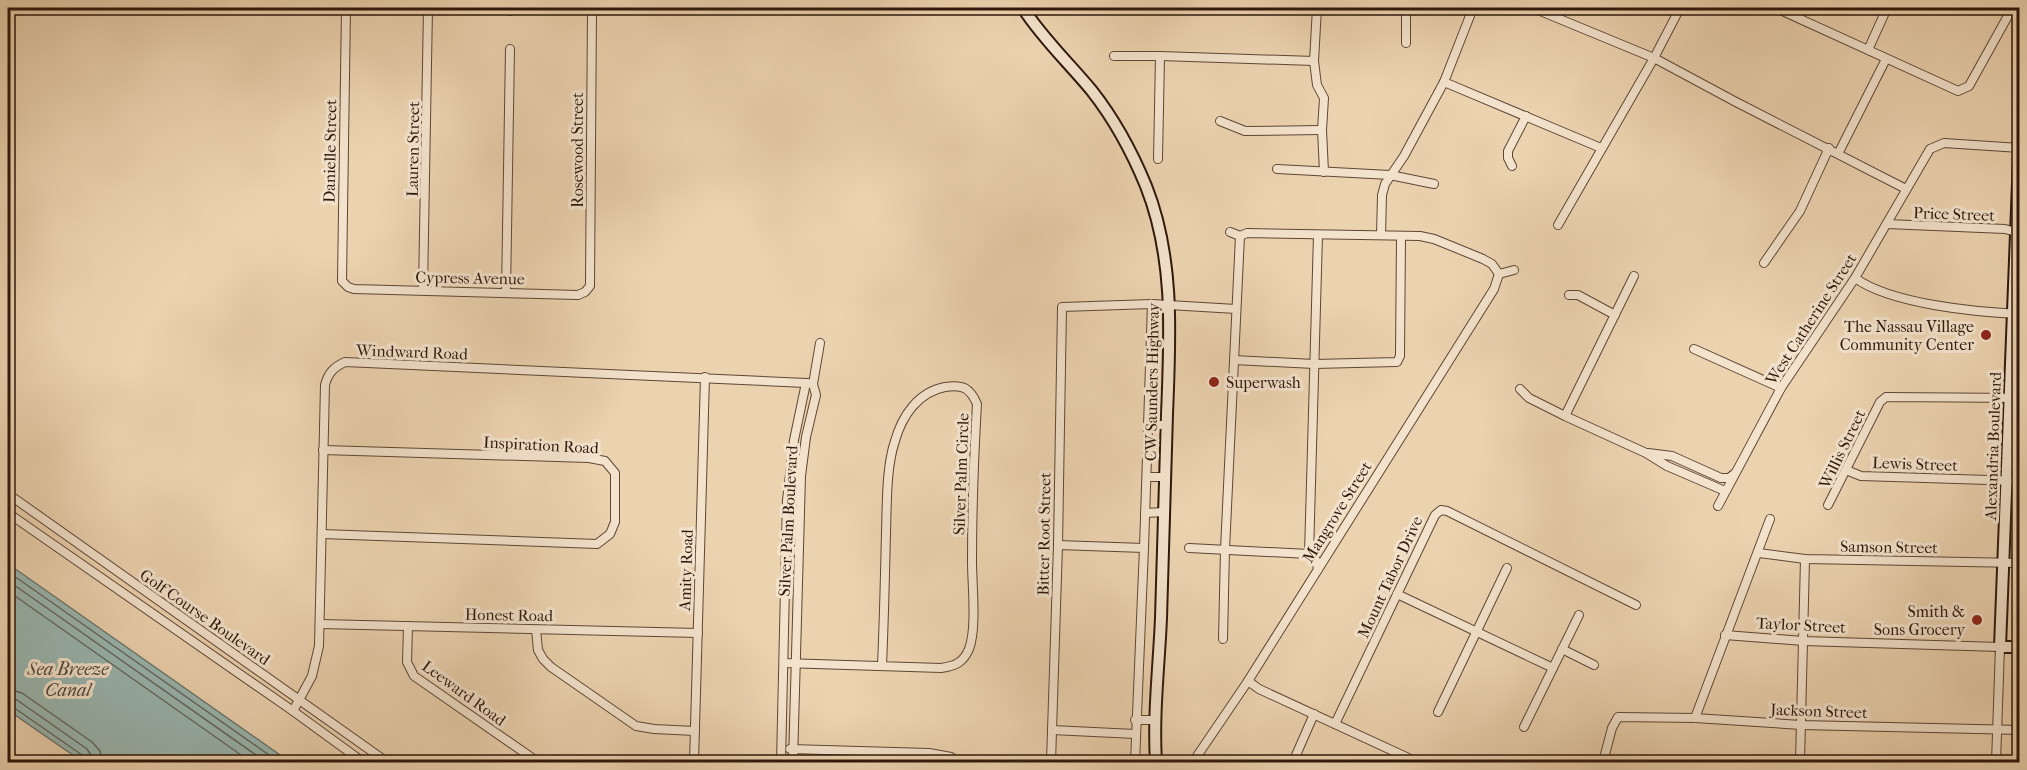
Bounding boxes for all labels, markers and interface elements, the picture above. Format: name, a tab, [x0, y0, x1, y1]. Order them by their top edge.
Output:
street label: Rosewood Street	[568, 92, 587, 208]
street label: Danielle Street	[320, 99, 340, 203]
street label: Lauren Street	[403, 101, 423, 197]
street label: Price Street	[1913, 203, 1995, 225]
street label: West Catherine Street	[1761, 250, 1861, 389]
street label: Cypress Avenue	[415, 268, 525, 288]
street label: CW Saunders Highway	[1141, 302, 1163, 461]
place label: The Nassau Village Community Center	[1840, 317, 1974, 354]
marker: The Nassau Village Community Center	[1979, 328, 1993, 342]
street label: Windward Road	[355, 341, 468, 363]
street label: Alexandria Boulevard	[1981, 371, 2005, 522]
place label: Superwash	[1226, 373, 1301, 392]
marker: Superwash	[1207, 375, 1221, 389]
street label: Willis Street	[1814, 406, 1869, 492]
street label: Silver Palm Circle	[949, 412, 973, 535]
street label: Inspiration Road	[483, 432, 600, 458]
street label: Silver Palm Boulevard	[775, 445, 801, 597]
street label: Lewis Street	[1872, 453, 1958, 475]
street label: Mangrove Street	[1298, 458, 1376, 566]
street label: Bitter Root Street	[1033, 472, 1055, 596]
street label: Mount Tabor Drive	[1353, 513, 1427, 641]
street label: Amity Road	[675, 529, 697, 612]
street label: Samson Street	[1840, 537, 1938, 557]
street label: Golf Course Boulevard	[136, 565, 274, 669]
place label: Smith & Sons Grocery	[1874, 602, 1965, 639]
street label: Honest Road	[465, 605, 554, 625]
street label: Taylor Street	[1756, 613, 1847, 637]
marker: Smith & Sons Grocery	[1970, 613, 1984, 627]
street label: Leeward Road	[418, 656, 510, 730]
water label: Sea Breeze Canal	[26, 659, 109, 701]
street label: Jackson Street	[1768, 700, 1868, 722]

